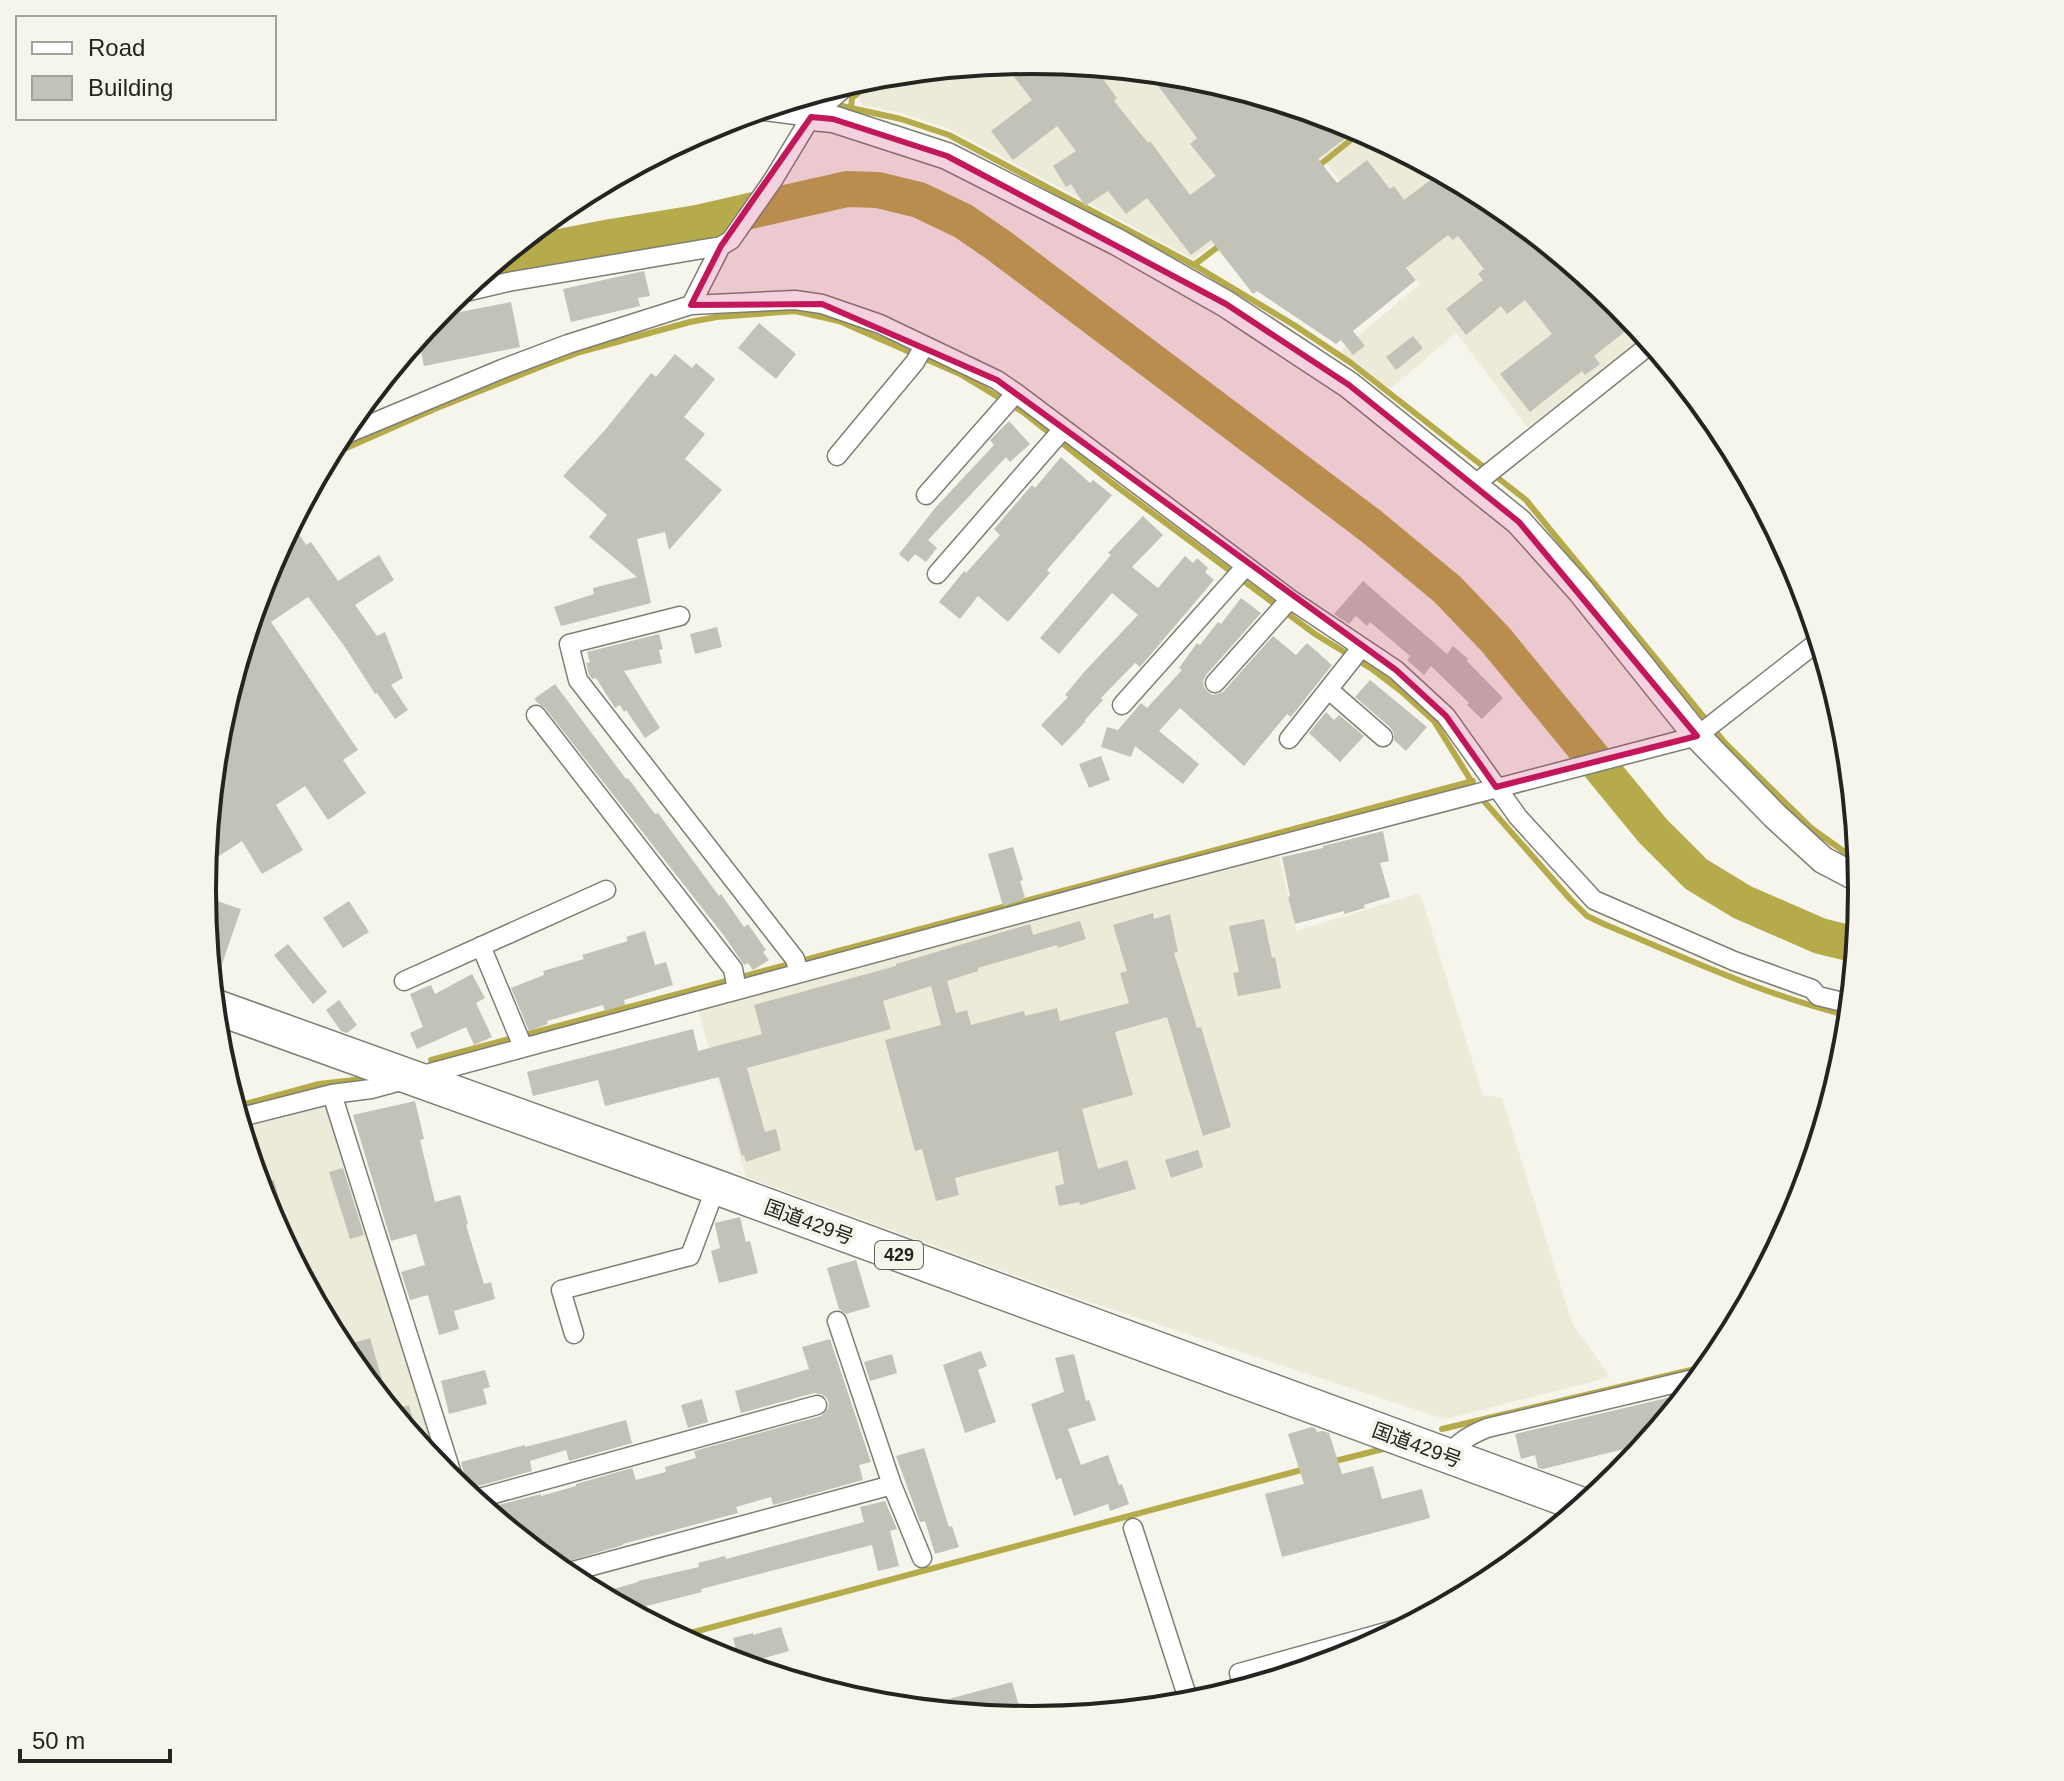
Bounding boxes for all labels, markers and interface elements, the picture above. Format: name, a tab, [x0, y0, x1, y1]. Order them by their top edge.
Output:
legend	[16, 16, 276, 120]
text: Road	[88, 34, 145, 61]
text: Building	[88, 74, 173, 101]
street label: 国道429号	[761, 1196, 857, 1248]
road number: 429	[875, 1241, 923, 1269]
street label: 国道429号	[1369, 1419, 1465, 1471]
scale bar	[20, 1713, 170, 1763]
text: 50 m	[32, 1727, 85, 1754]

